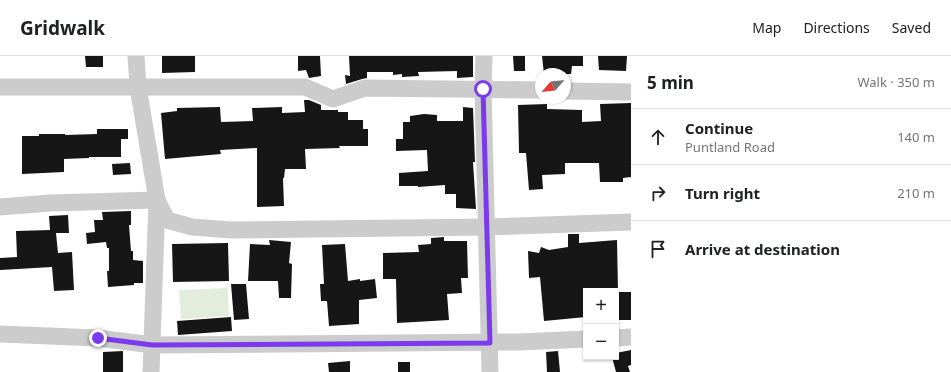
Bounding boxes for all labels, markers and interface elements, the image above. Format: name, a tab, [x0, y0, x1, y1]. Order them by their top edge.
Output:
text: Gridwalk	[20, 15, 105, 41]
text: Map	[752, 18, 781, 37]
text: Directions	[803, 18, 870, 37]
text: Saved	[892, 18, 931, 37]
north arrow	[535, 68, 571, 104]
text: 5 min	[647, 71, 694, 94]
text: Walk · 350 m	[857, 73, 935, 91]
route start	[474, 80, 492, 98]
text: Continue	[685, 118, 753, 138]
icon: ahead	[647, 126, 669, 148]
text: 140 m	[897, 128, 935, 146]
text: Puntland Road	[685, 138, 775, 156]
icon: right	[647, 182, 669, 204]
text: Turn right	[685, 183, 760, 203]
text: 210 m	[897, 184, 935, 202]
icon: arrive	[647, 238, 669, 260]
text: Arrive at destination	[685, 239, 840, 259]
map controls	[583, 288, 619, 360]
button: +	[583, 288, 619, 324]
button: −	[583, 324, 619, 360]
route end	[89, 329, 107, 347]

